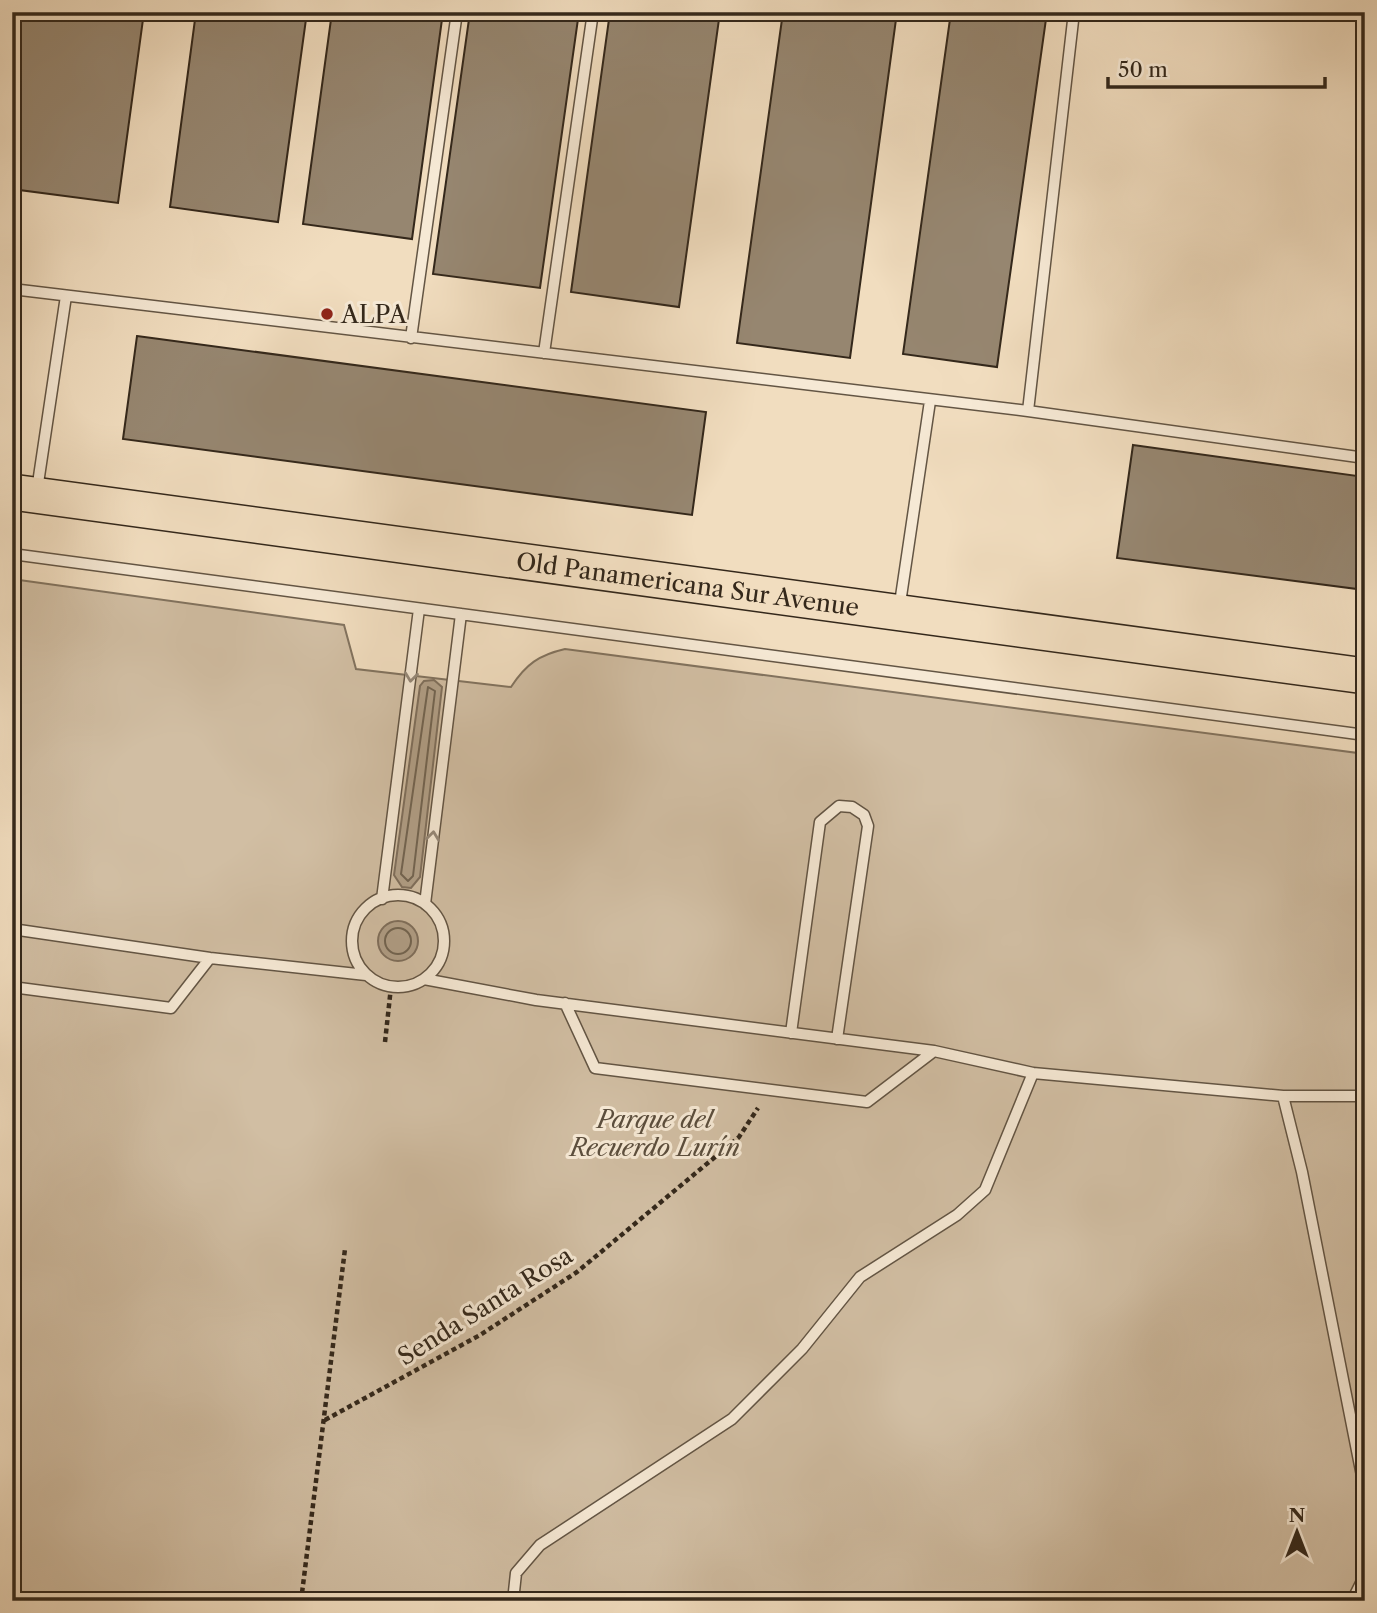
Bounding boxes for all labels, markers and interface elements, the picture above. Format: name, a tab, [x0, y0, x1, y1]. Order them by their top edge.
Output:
scale bar	[1108, 46, 1324, 90]
text: 50 m	[1118, 57, 1168, 82]
place label: ALPA	[340, 300, 408, 329]
marker: ALPA	[319, 306, 335, 322]
street label: Old Panamericana Sur Avenue	[515, 546, 861, 622]
one-way arrow	[403, 671, 418, 683]
one-way arrow	[426, 830, 441, 842]
park label: Parque del Recuerdo Lurín	[568, 1105, 740, 1162]
street label: Senda Santa Rosa	[392, 1240, 578, 1371]
north arrow	[1262, 1498, 1332, 1568]
text: N	[1289, 1504, 1305, 1527]

